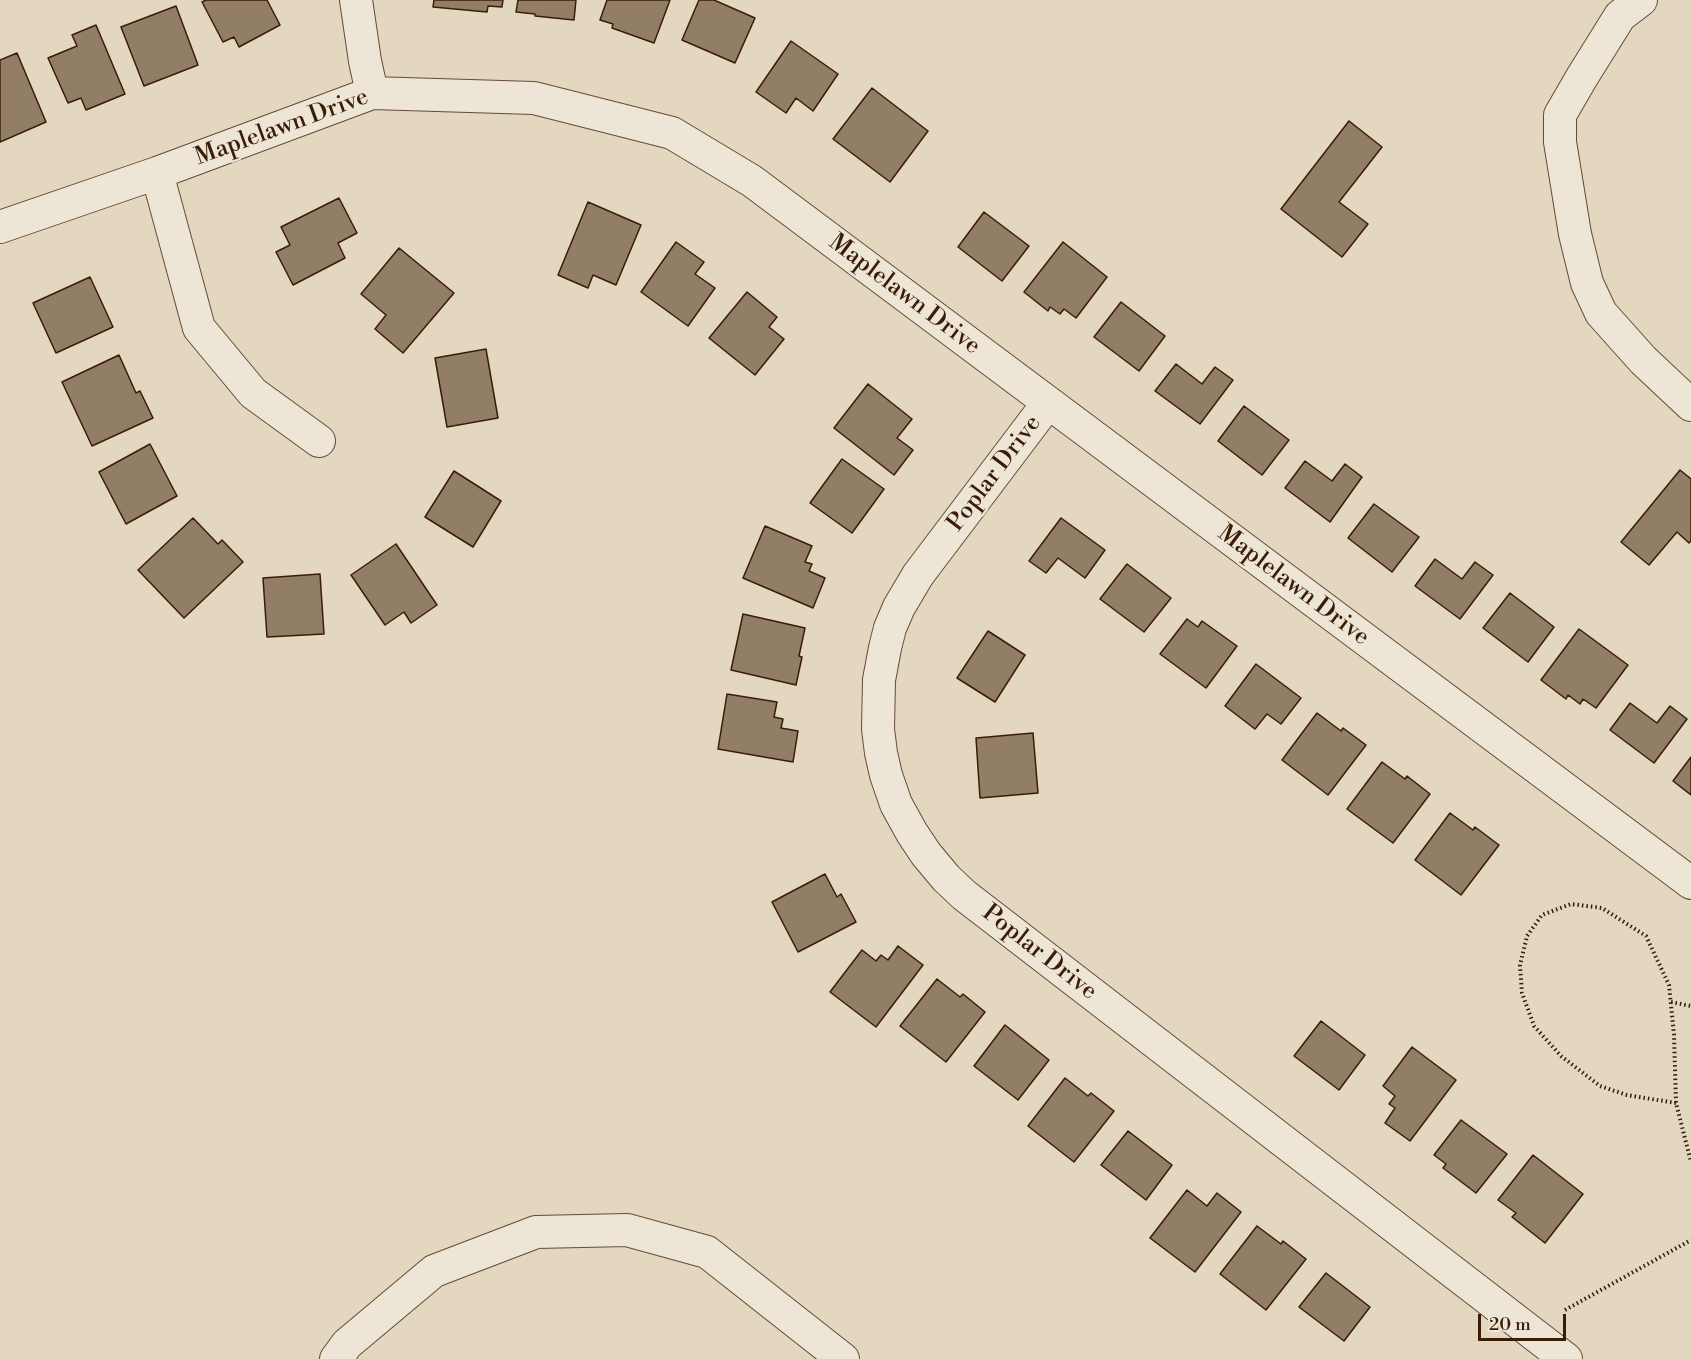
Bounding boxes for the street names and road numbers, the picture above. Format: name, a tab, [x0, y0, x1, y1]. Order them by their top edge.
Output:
street label: Maplelawn Drive	[191, 83, 373, 173]
street label: Maplelawn Drive	[822, 229, 986, 361]
street label: Poplar Drive	[942, 410, 1048, 538]
street label: Maplelawn Drive	[1211, 520, 1375, 652]
street label: Poplar Drive	[976, 899, 1102, 1007]

